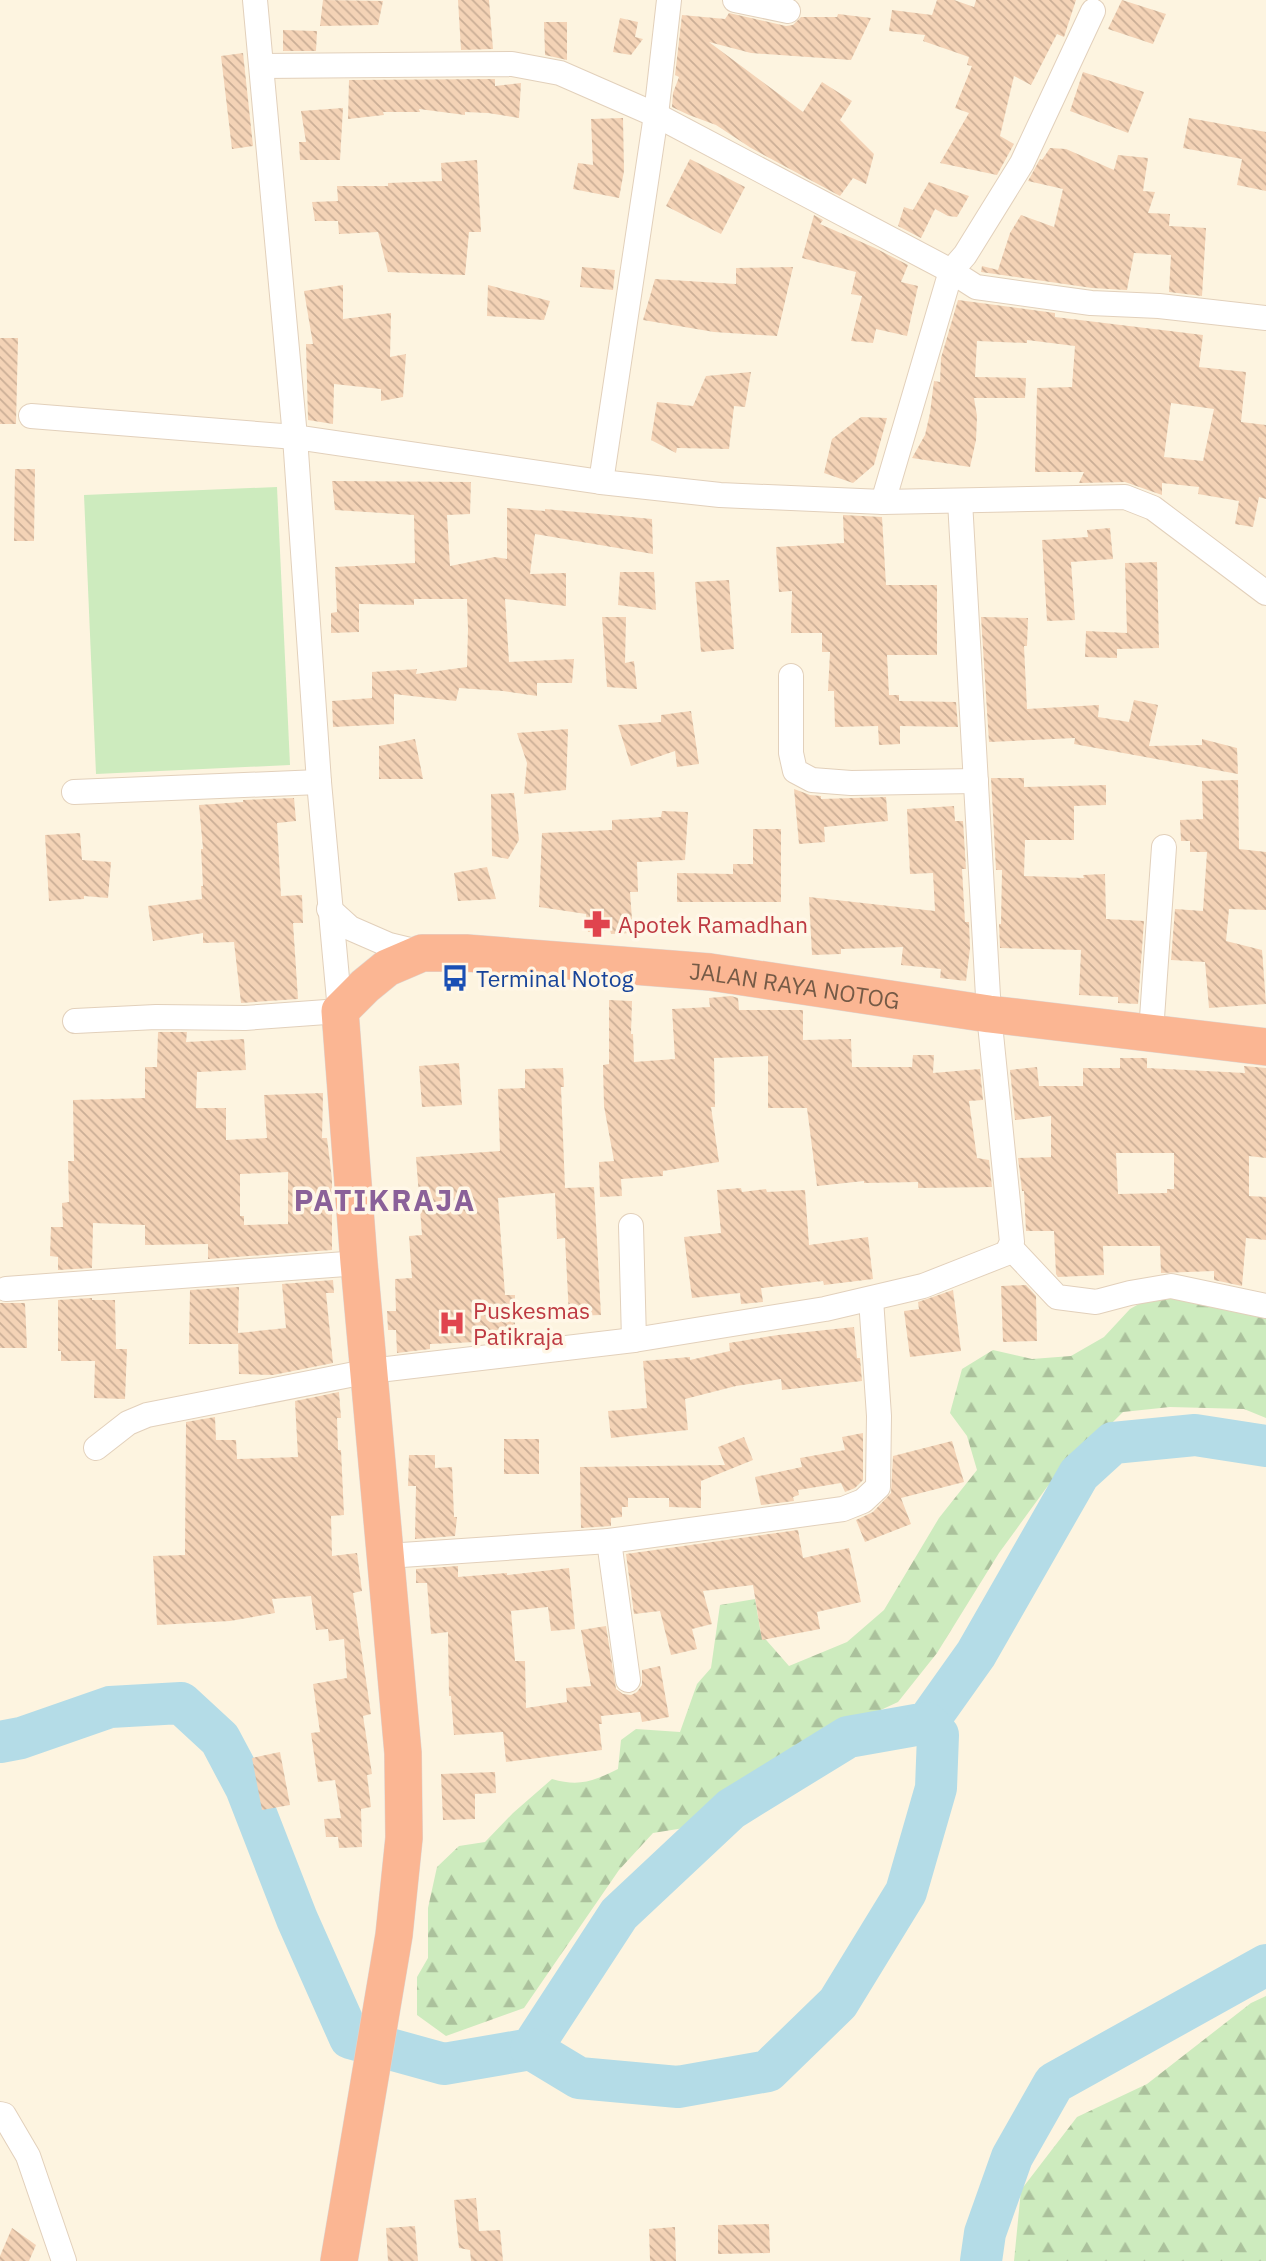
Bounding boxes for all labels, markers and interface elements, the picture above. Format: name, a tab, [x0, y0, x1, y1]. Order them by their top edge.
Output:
pharmacy icon: Apotek Ramadhan	[582, 909, 612, 939]
place label: Apotek Ramadhan	[618, 909, 808, 939]
street label: JALAN RAYA NOTOG	[688, 955, 902, 1015]
bus stop icon: Terminal Notog	[440, 963, 470, 993]
place label: Terminal Notog	[476, 963, 634, 993]
district label: PATIKRAJA	[294, 1180, 476, 1219]
place label: Puskesmas Patikraja	[473, 1295, 590, 1351]
hospital icon: Puskesmas Patikraja	[437, 1308, 467, 1338]

